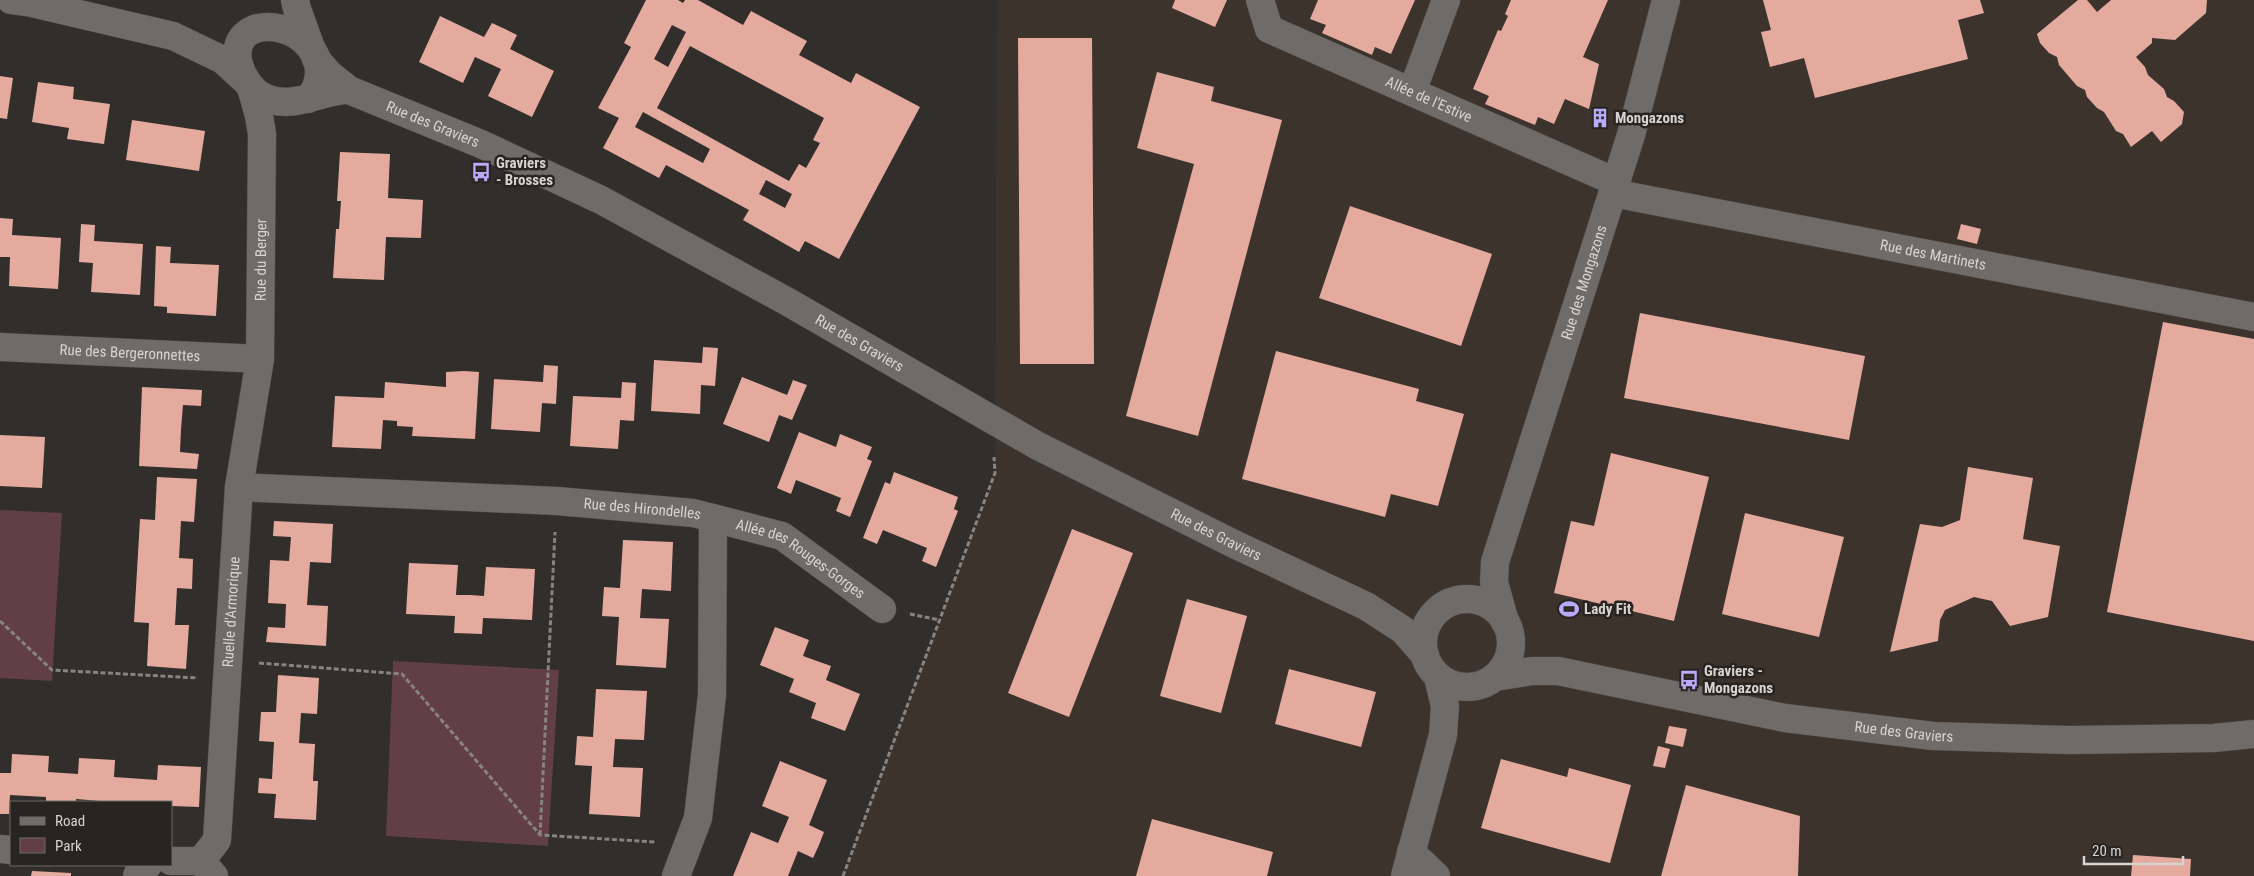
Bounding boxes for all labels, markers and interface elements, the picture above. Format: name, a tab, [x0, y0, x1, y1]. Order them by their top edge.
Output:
street label: Allée de l'Estive	[1383, 73, 1475, 126]
street label: Rue des Graviers	[384, 97, 482, 151]
building icon: Mongazons	[1589, 107, 1611, 129]
place label: Mongazons	[1615, 109, 1684, 127]
place label: Graviers - Brosses	[496, 154, 553, 189]
bus stop icon: Graviers - Brosses	[470, 161, 492, 183]
street label: Rue du Berger	[252, 218, 270, 301]
street label: Rue des Mongazons	[1557, 223, 1611, 342]
street label: Rue des Martinets	[1879, 236, 1988, 274]
street label: Rue des Graviers	[812, 311, 907, 376]
street label: Rue des Bergeronnettes	[59, 341, 201, 365]
street label: Rue des Hirondelles	[583, 494, 703, 524]
street label: Rue des Graviers	[1168, 505, 1265, 565]
street label: Allée des Rouges-Gorges	[734, 515, 869, 603]
street label: Ruelle d'Armorique	[219, 556, 244, 668]
sports icon: Lady Fit	[1558, 598, 1580, 620]
place label: Lady Fit	[1584, 600, 1632, 618]
place label: Graviers - Mongazons	[1704, 662, 1773, 697]
bus stop icon: Graviers - Mongazons	[1678, 669, 1700, 691]
street label: Rue des Graviers	[1854, 718, 1954, 746]
legend	[10, 801, 172, 866]
text: Road	[55, 812, 85, 830]
scale bar	[2084, 834, 2183, 866]
text: Park	[55, 837, 82, 855]
text: 20 m	[2092, 842, 2122, 860]

